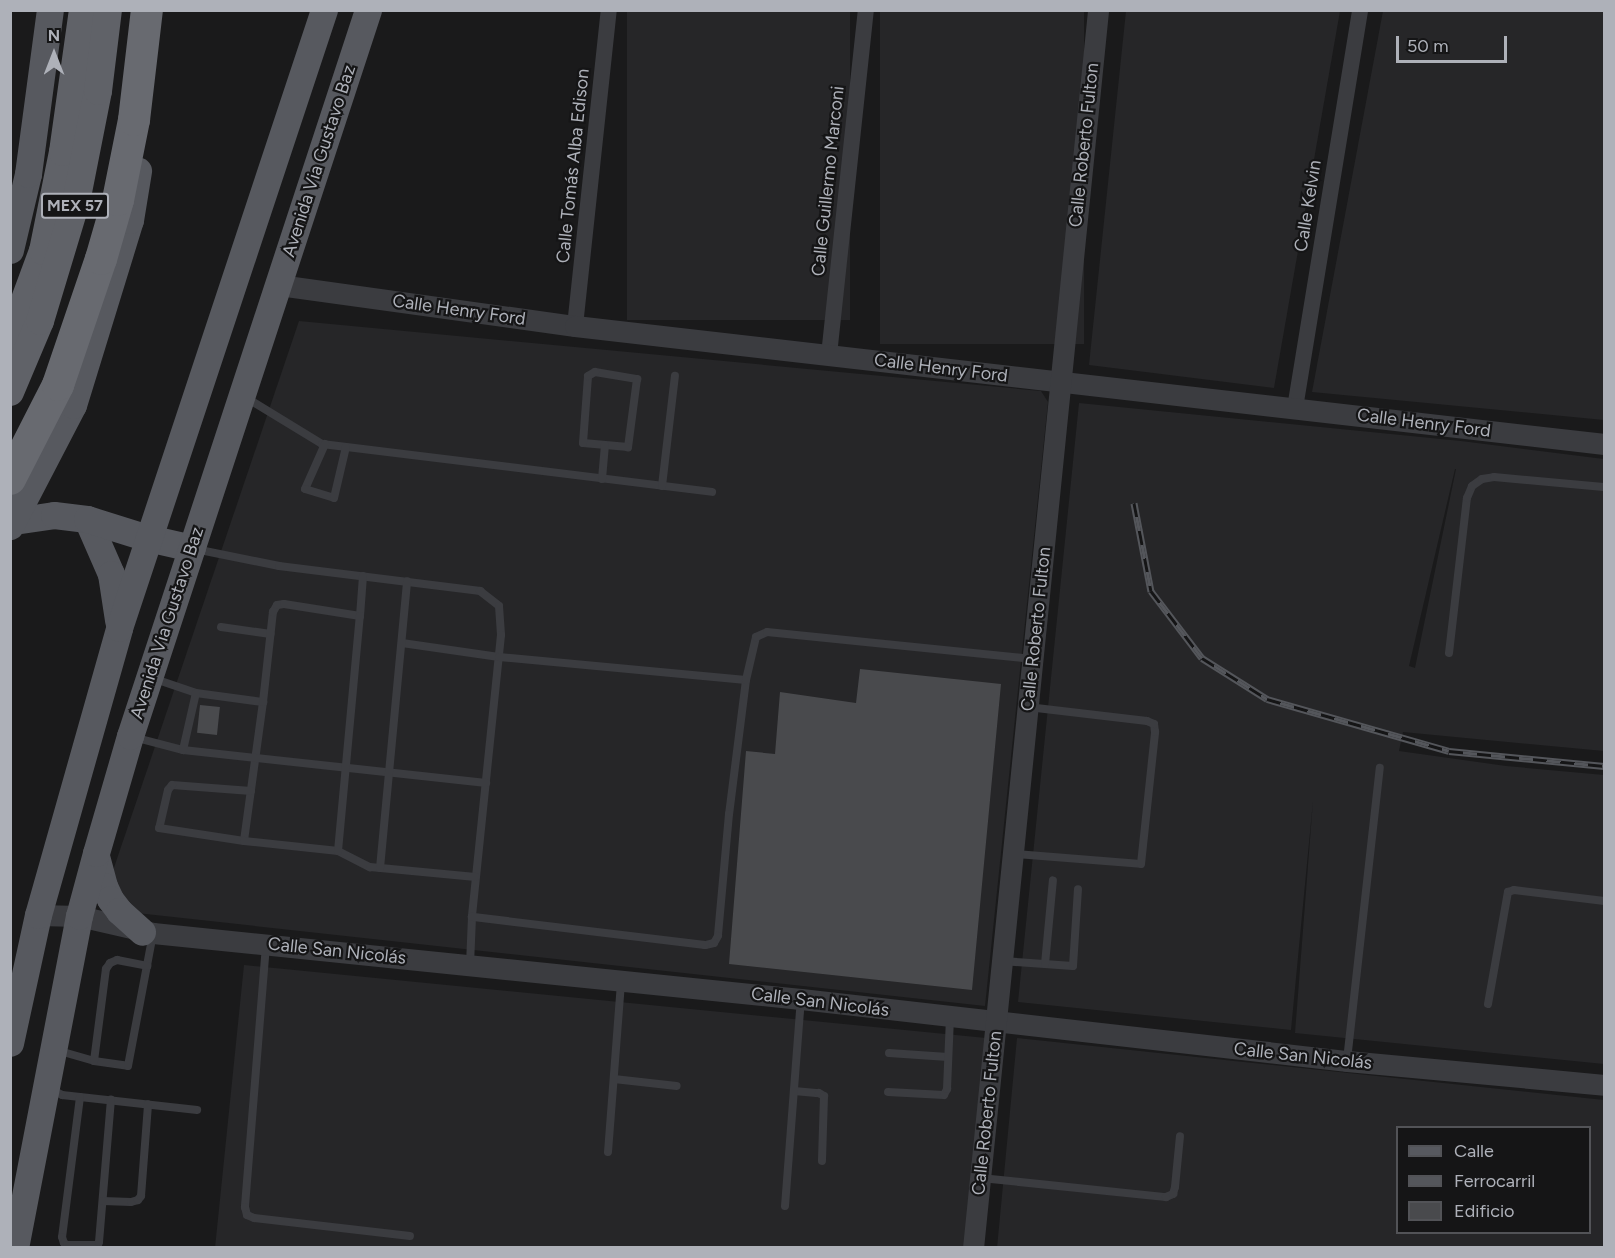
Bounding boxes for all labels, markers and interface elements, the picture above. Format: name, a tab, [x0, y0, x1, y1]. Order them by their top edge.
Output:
north arrow	[24, 24, 84, 84]
scale bar	[1399, 24, 1510, 62]
text: N	[48, 26, 60, 45]
text: 50 m	[1407, 35, 1449, 57]
street label: Avenida Via Gustavo Baz	[278, 62, 360, 260]
street label: Calle Roberto Fulton	[1065, 62, 1103, 228]
street label: Calle Tomás Alba Edison	[552, 68, 594, 264]
street label: Calle Guillermo Marconi	[807, 85, 849, 277]
street label: Calle Kelvin	[1290, 159, 1326, 253]
road number: MEX 57	[40, 193, 110, 219]
street label: Calle Henry Ford	[391, 290, 527, 330]
street label: Calle Henry Ford	[873, 349, 1009, 387]
street label: Calle Henry Ford	[1356, 404, 1492, 442]
street label: Avenida Via Gustavo Baz	[126, 524, 208, 722]
street label: Calle Roberto Fulton	[1017, 546, 1055, 712]
street label: Calle San Nicolás	[267, 933, 407, 969]
street label: Calle San Nicolás	[750, 983, 890, 1021]
street label: Calle Roberto Fulton	[968, 1030, 1006, 1196]
street label: Calle San Nicolás	[1233, 1038, 1373, 1074]
legend	[1396, 1126, 1591, 1234]
text: Calle	[1454, 1140, 1494, 1162]
text: Ferrocarril	[1454, 1170, 1535, 1192]
text: Edificio	[1454, 1200, 1515, 1222]

